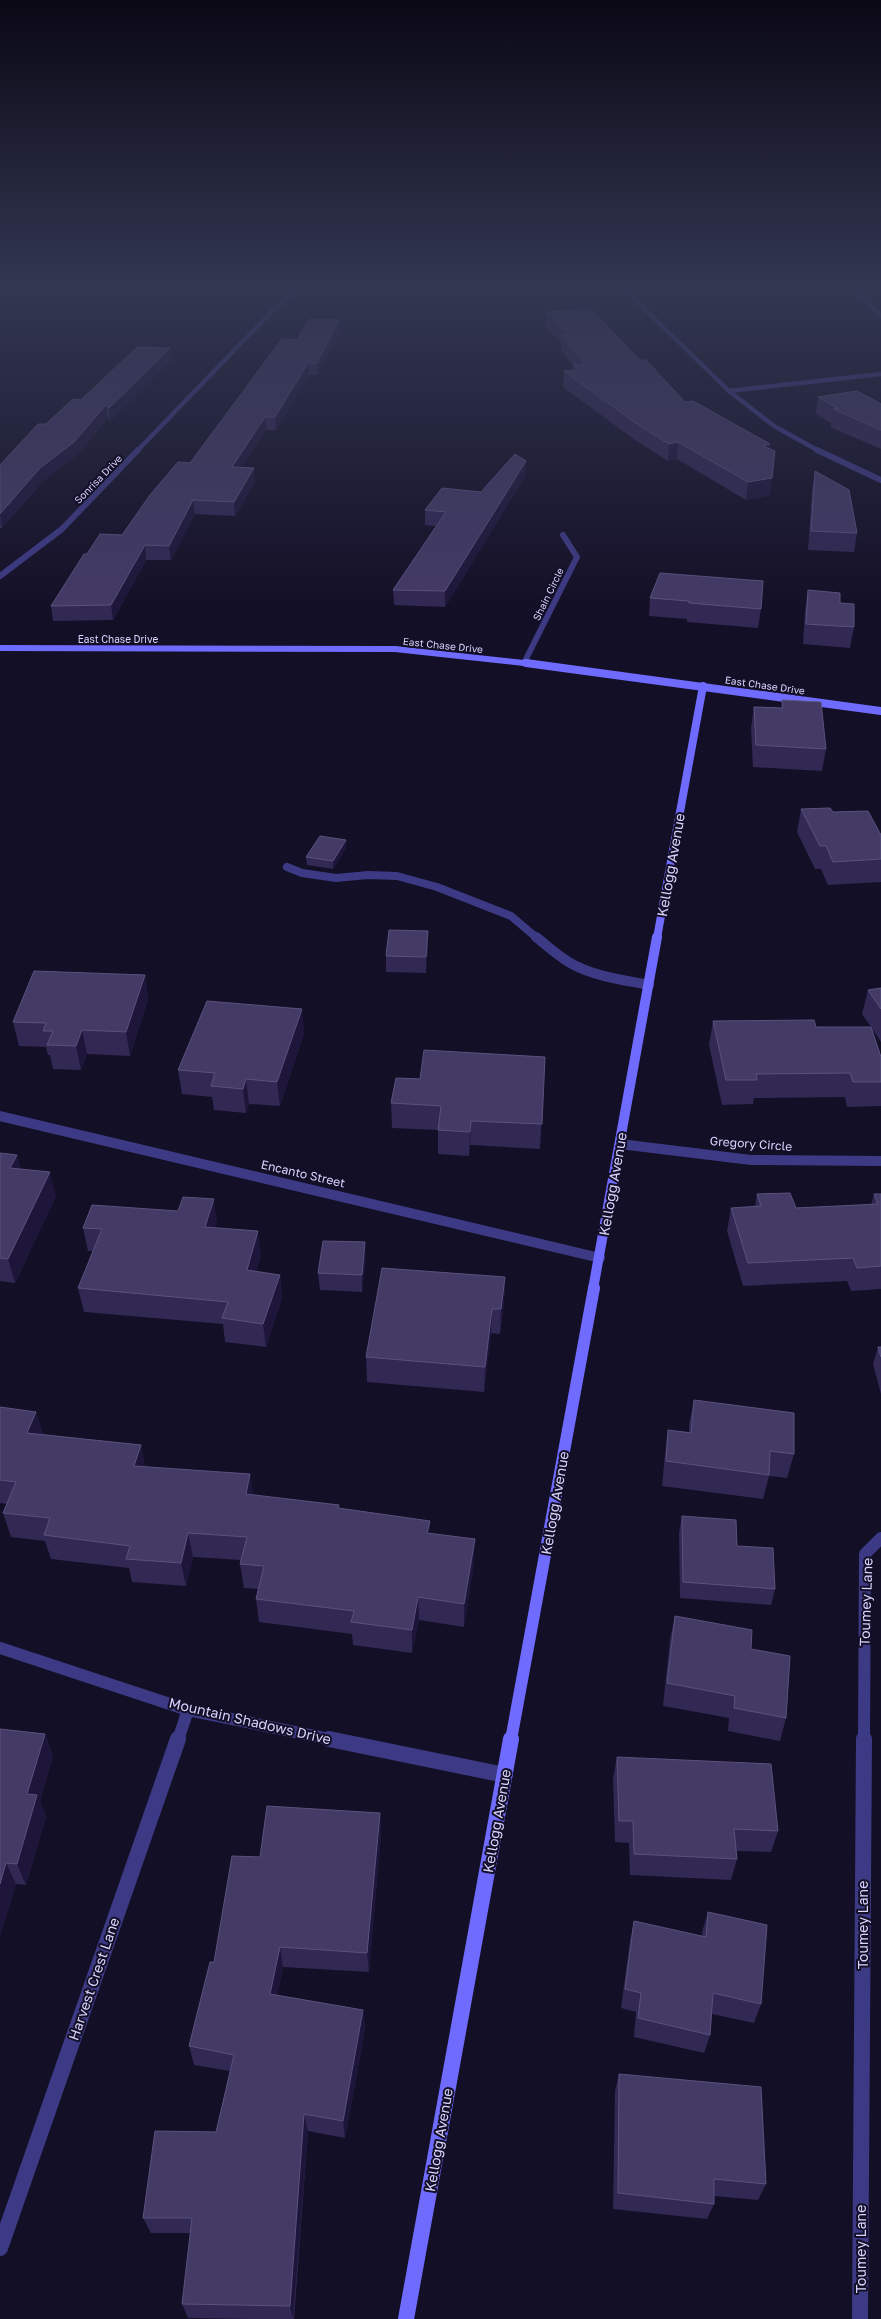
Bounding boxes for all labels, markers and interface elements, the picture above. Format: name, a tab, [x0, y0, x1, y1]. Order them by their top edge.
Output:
street label: Sonrisa Drive	[72, 452, 124, 506]
street label: Shain Circle	[530, 566, 566, 622]
street label: East Chase Drive	[78, 633, 158, 645]
street label: East Chase Drive	[402, 635, 484, 655]
street label: East Chase Drive	[724, 673, 806, 697]
street label: Kellogg Avenue	[653, 812, 688, 918]
street label: Kellogg Avenue	[595, 1131, 630, 1237]
street label: Gregory Circle	[709, 1133, 793, 1154]
street label: Encanto Street	[260, 1157, 347, 1191]
street label: Kellogg Avenue	[537, 1450, 572, 1556]
street label: Toumey Lane	[855, 1557, 876, 1647]
street label: Mountain Shadows Drive	[167, 1694, 333, 1747]
street label: Kellogg Avenue	[479, 1768, 514, 1874]
street label: Toumey Lane	[854, 1881, 871, 1969]
street label: Harvest Crest Lane	[65, 1915, 123, 2043]
street label: Kellogg Avenue	[421, 2087, 456, 2193]
street label: Toumey Lane	[852, 2205, 869, 2293]

